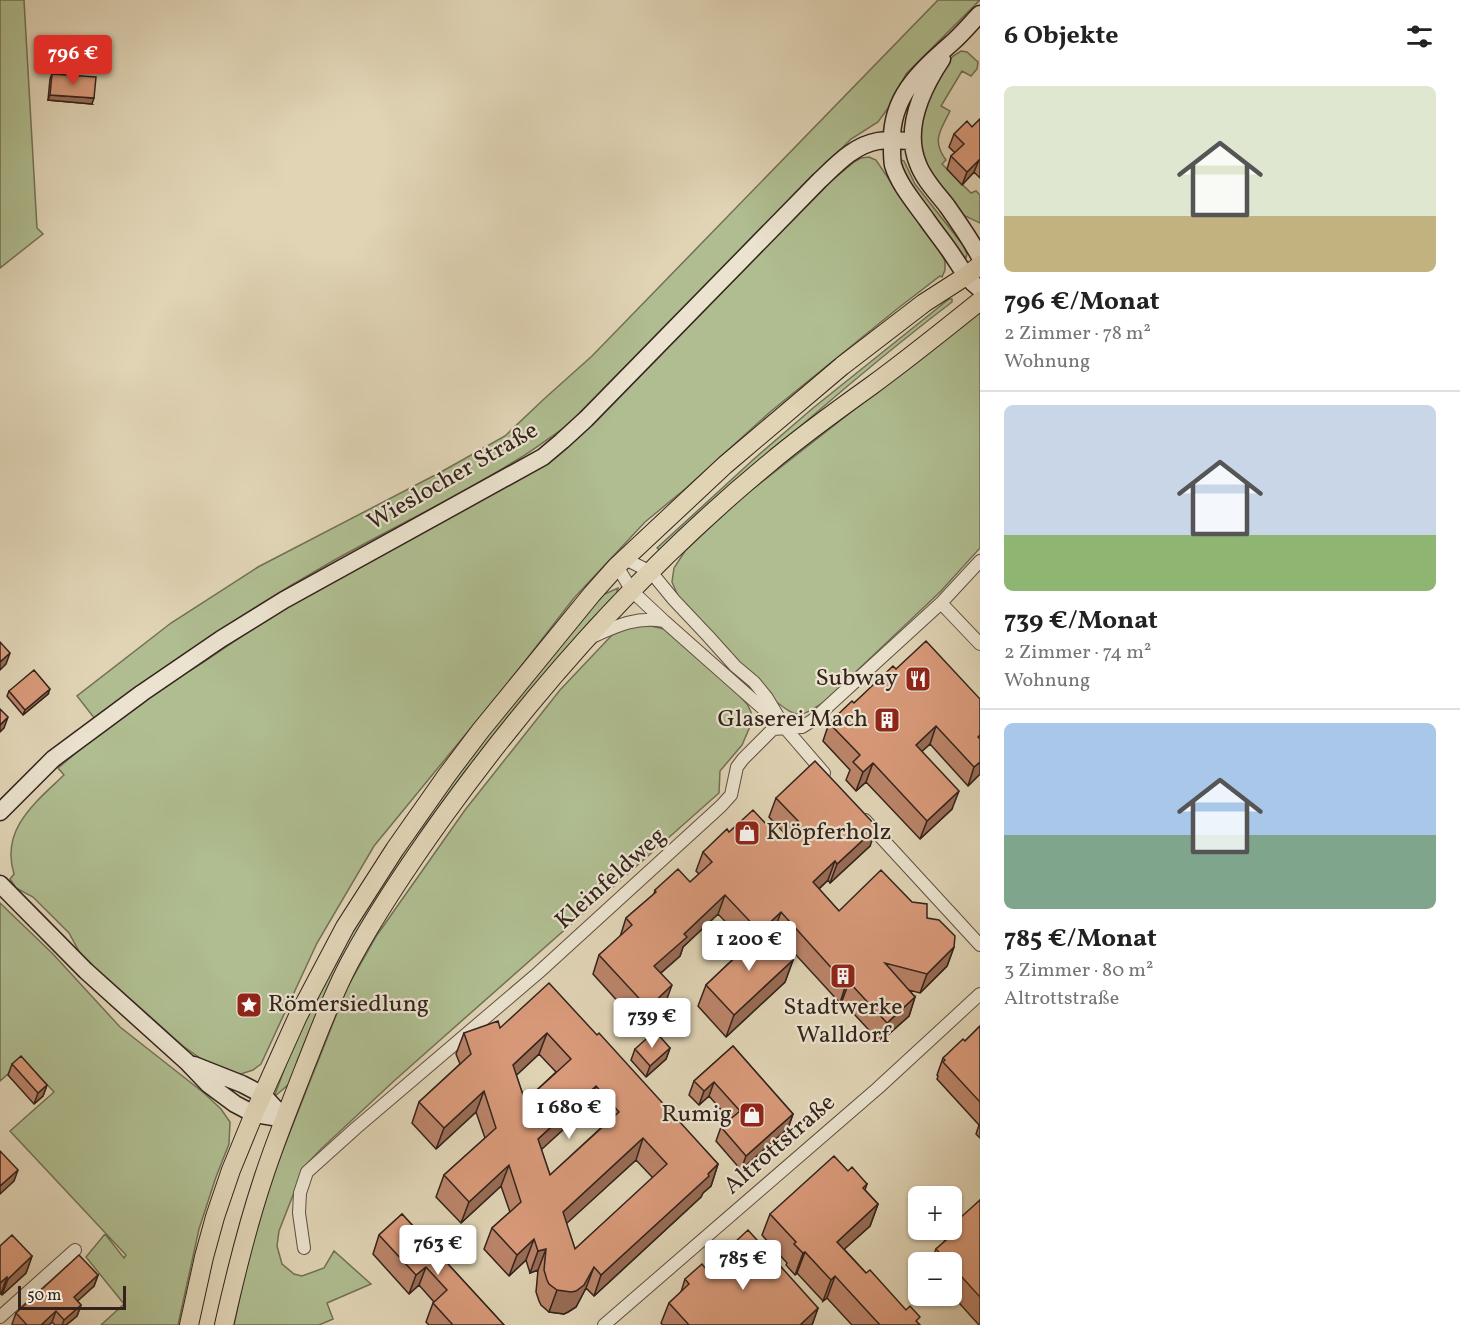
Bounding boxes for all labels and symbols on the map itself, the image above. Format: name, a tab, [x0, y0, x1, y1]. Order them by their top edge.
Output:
pin: 796 €	[31, 35, 115, 86]
street label: Wieslocher Straße	[361, 414, 545, 540]
place label: Subway	[816, 662, 898, 696]
restaurant icon: Subway	[903, 664, 933, 694]
place label: Glaserei Mach	[717, 703, 868, 737]
building icon: Glaserei Mach	[872, 705, 902, 735]
place label: Klöpferholz	[766, 816, 892, 850]
shop icon: Klöpferholz	[732, 818, 762, 848]
street label: Kleinfeldweg	[548, 820, 674, 938]
pin: 1 200 €	[694, 921, 804, 972]
building icon: Stadtwerke Walldorf	[828, 961, 858, 991]
place label: Römersiedlung	[268, 988, 429, 1022]
place icon: Römersiedlung	[234, 990, 264, 1020]
place label: Stadtwerke Walldorf	[783, 991, 903, 1053]
pin: 739 €	[610, 998, 694, 1049]
street label: Altrottstraße	[717, 1087, 843, 1203]
pin: 1 680 €	[514, 1089, 624, 1140]
place label: Rumig	[661, 1098, 732, 1132]
shop icon: Rumig	[737, 1100, 767, 1130]
pin: 763 €	[396, 1225, 480, 1276]
pin: 785 €	[701, 1240, 785, 1291]
scale bar	[18, 1283, 126, 1310]

